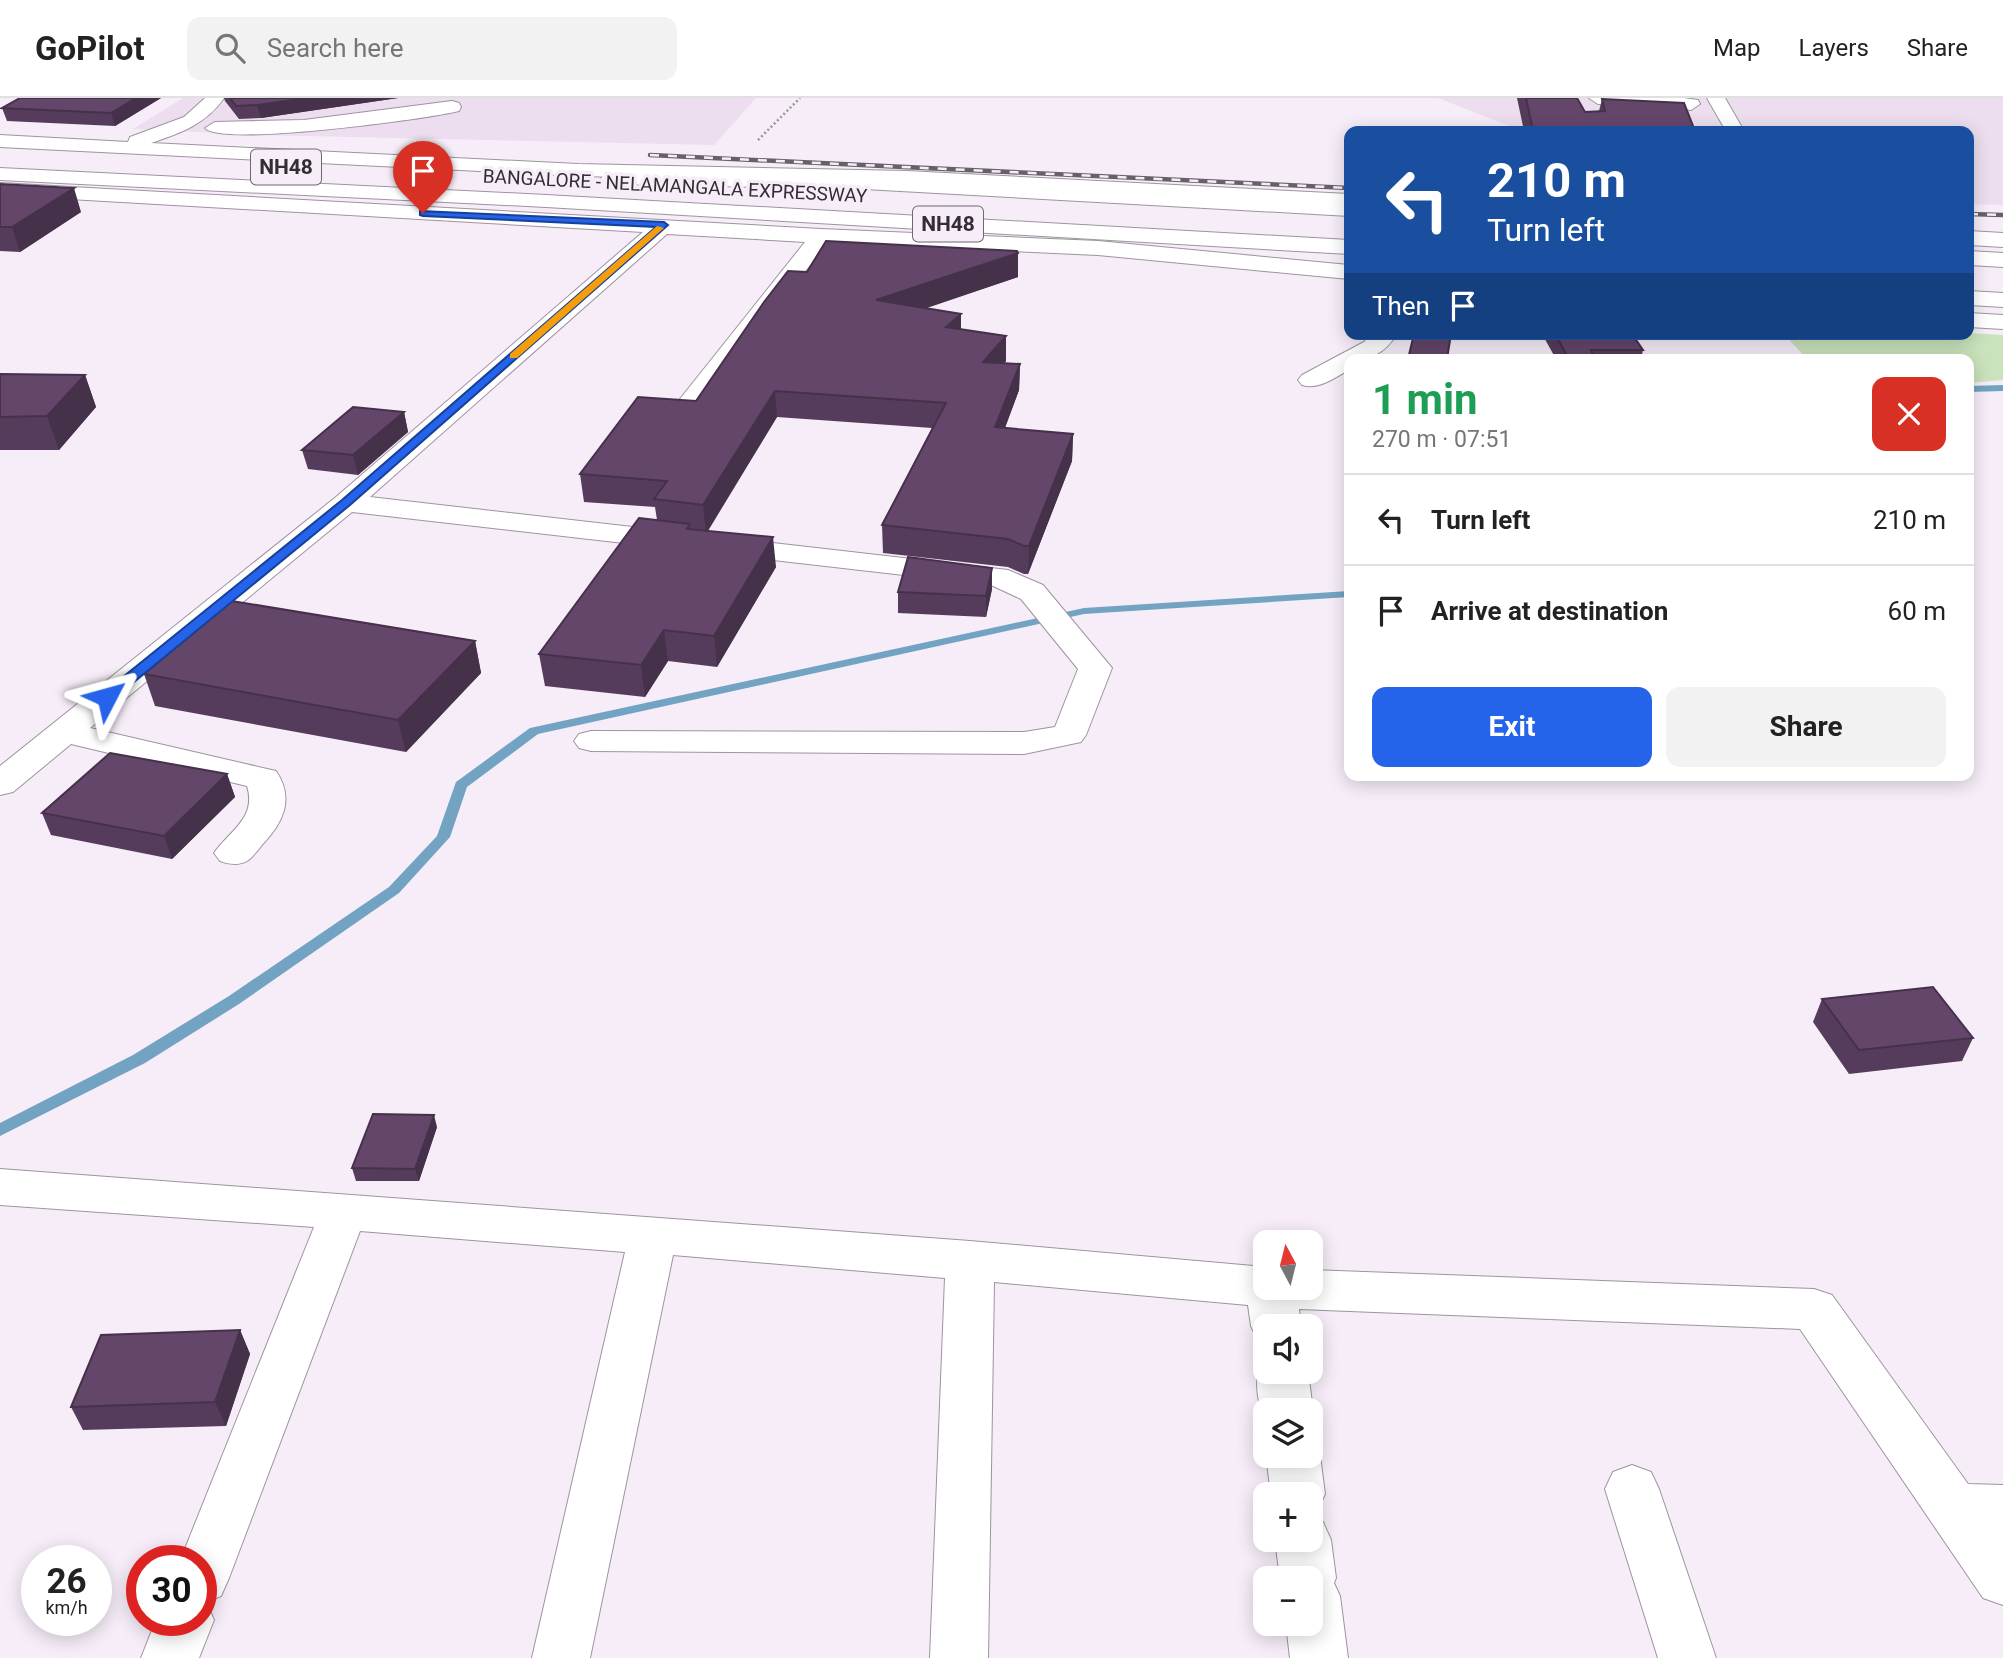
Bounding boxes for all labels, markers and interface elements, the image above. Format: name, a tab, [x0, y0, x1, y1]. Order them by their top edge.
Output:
search box	[187, 17, 677, 80]
text: GoPilot	[35, 29, 145, 68]
icon: search	[211, 29, 249, 67]
text: Search here	[267, 33, 403, 63]
text: Map	[1713, 34, 1761, 62]
text: Layers	[1799, 34, 1869, 62]
text: Share	[1907, 34, 1968, 62]
pin	[393, 141, 453, 213]
road number: NH48	[251, 150, 321, 184]
icon: arrive	[404, 152, 442, 190]
text: 210 m	[1487, 152, 1626, 209]
icon: left	[1372, 154, 1463, 245]
street label: BANGALORE - NELAMANGALA EXPRESSWAY	[482, 164, 868, 208]
road number: NH48	[913, 206, 983, 242]
text: Turn left	[1487, 211, 1605, 249]
icon: arrive	[1444, 287, 1482, 325]
text: Then	[1372, 291, 1430, 321]
text: 1 min	[1372, 375, 1478, 424]
button: close	[1872, 377, 1946, 451]
text: 270 m · 07:51	[1372, 426, 1511, 453]
icon: left	[1372, 501, 1410, 539]
text: Turn left	[1431, 505, 1530, 535]
text: 210 m	[1873, 505, 1946, 535]
icon: arrive	[1372, 592, 1410, 630]
text: Arrive at destination	[1431, 596, 1668, 626]
text: 60 m	[1888, 596, 1946, 626]
position arrow	[70, 660, 144, 734]
button: Exit	[1372, 687, 1652, 767]
button: Share	[1666, 687, 1946, 767]
north arrow	[1253, 1230, 1323, 1300]
map controls	[1253, 1230, 1323, 1636]
button: sound	[1253, 1314, 1323, 1384]
button: layers	[1253, 1398, 1323, 1468]
button: +	[1253, 1482, 1323, 1552]
speed limit sign: 30	[126, 1545, 217, 1636]
text: 26	[46, 1561, 87, 1602]
button: −	[1253, 1566, 1323, 1636]
text: km/h	[45, 1597, 88, 1618]

